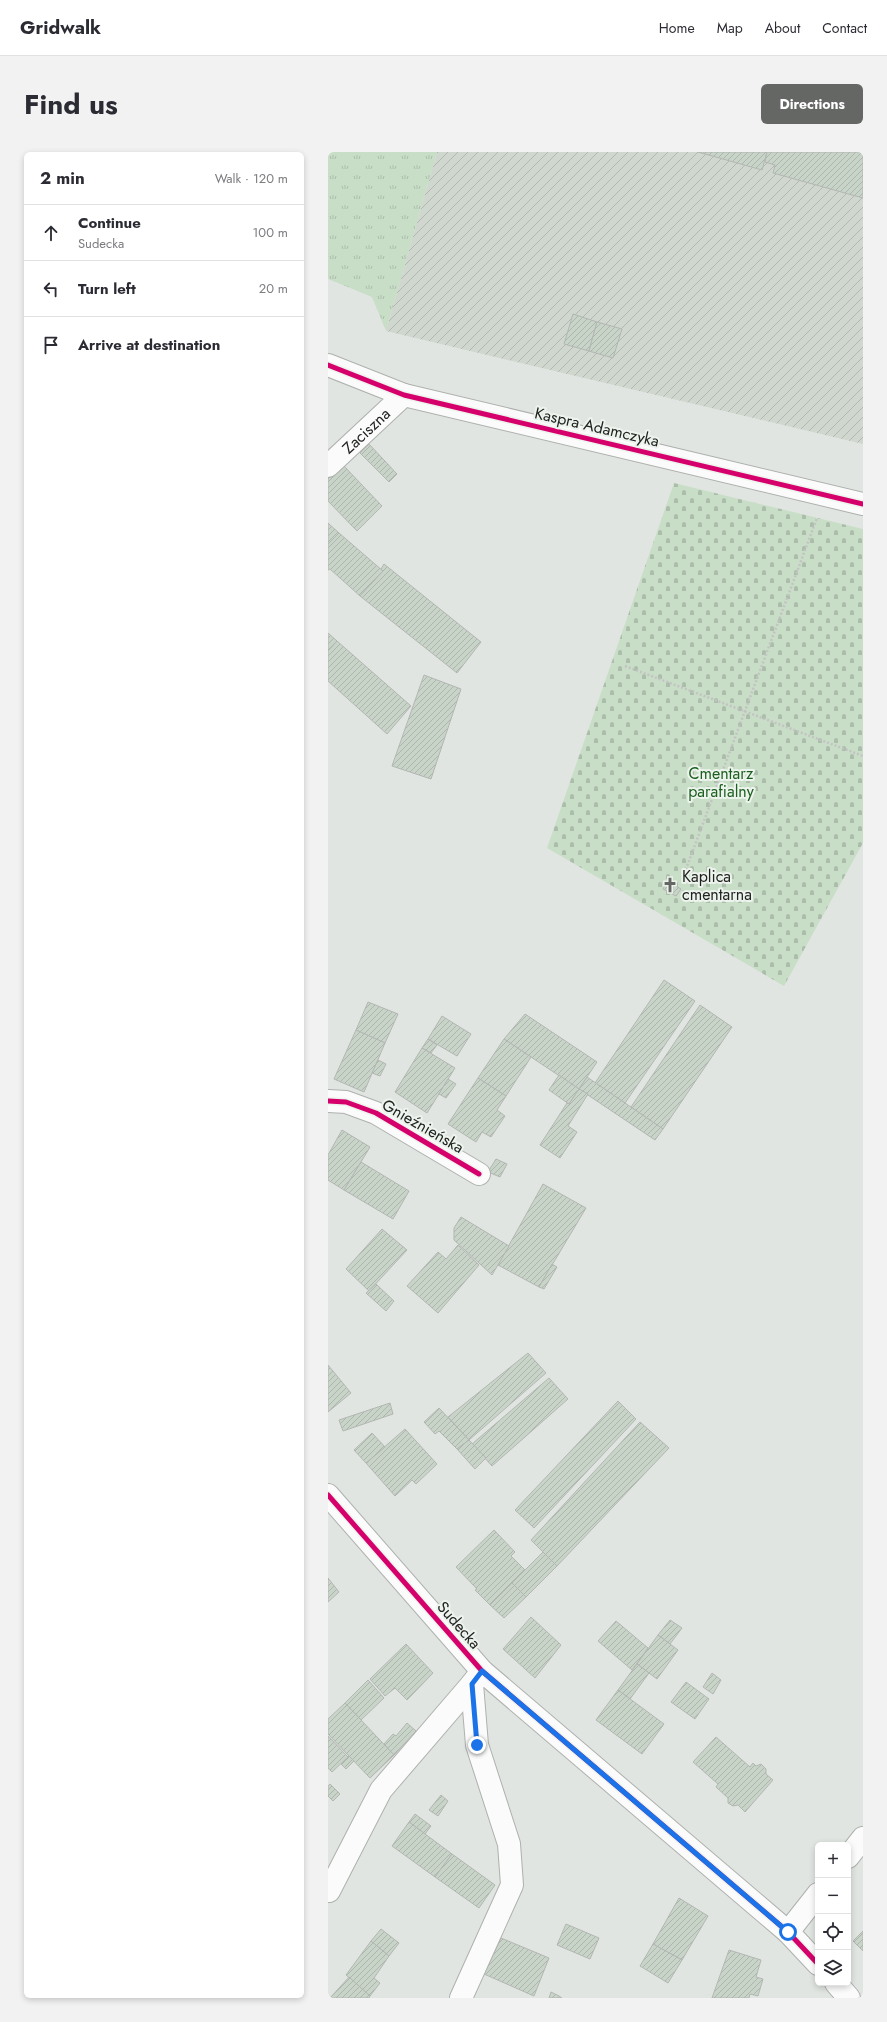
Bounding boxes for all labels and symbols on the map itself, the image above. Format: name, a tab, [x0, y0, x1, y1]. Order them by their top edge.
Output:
street label: Kaspra Adamczyka	[532, 401, 662, 453]
street label: Zaciszna	[337, 402, 395, 459]
park label: Cmentarz parafialny	[688, 762, 755, 803]
place label: Kaplica cmentarna	[682, 865, 752, 906]
church icon: Kaplica cmentarna	[661, 876, 679, 894]
street label: Gnieźnieńska	[378, 1093, 468, 1159]
street label: Sudecka	[432, 1596, 486, 1654]
route end	[468, 1736, 486, 1754]
route start	[779, 1923, 797, 1941]

